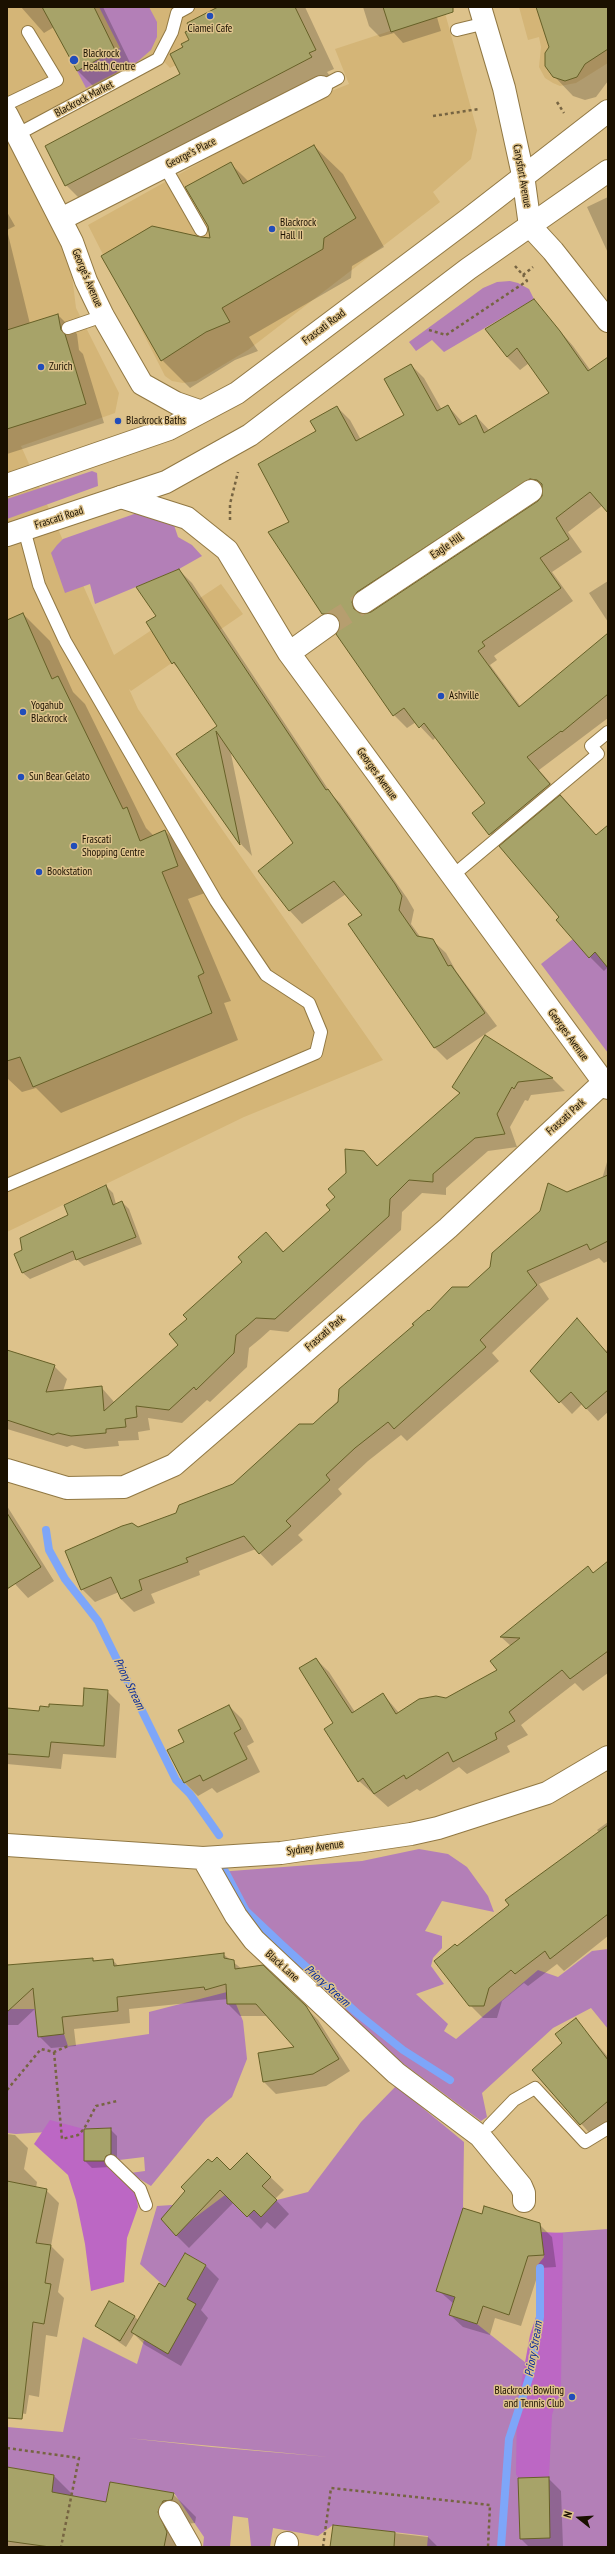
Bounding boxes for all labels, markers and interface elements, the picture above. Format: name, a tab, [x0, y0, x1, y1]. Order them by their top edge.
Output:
marker: Ciamei Cafe	[205, 11, 215, 21]
place label: Ciamei Cafe	[188, 22, 232, 36]
place label: Blackrock Health Centre	[83, 47, 135, 73]
marker: Blackrock Health Centre	[68, 54, 80, 66]
street label: Blackrock Market	[52, 78, 116, 120]
street label: George's Place	[164, 135, 218, 171]
street label: Carysfort Avenue	[510, 143, 534, 209]
place label: Blackrock Hall II	[280, 216, 316, 242]
marker: Blackrock Hall II	[267, 224, 277, 234]
street label: George's Avenue	[69, 247, 105, 309]
street label: Frascati Road	[300, 307, 348, 347]
place label: Zurich	[49, 360, 73, 374]
marker: Zurich	[36, 362, 46, 372]
place label: Blackrock Baths	[126, 414, 186, 428]
marker: Blackrock Baths	[113, 416, 123, 426]
street label: Frascati Road	[33, 504, 85, 532]
street label: Eagle Hill	[428, 530, 466, 562]
place label: Ashville	[449, 689, 479, 703]
marker: Ashville	[436, 691, 446, 701]
place label: Yogahub Blackrock	[31, 699, 67, 725]
marker: Yogahub Blackrock	[18, 707, 28, 717]
street label: Georges Avenue	[354, 746, 400, 802]
place label: Sun Bear Gelato	[29, 770, 90, 784]
marker: Sun Bear Gelato	[16, 772, 26, 782]
place label: Frascati Shopping Centre	[82, 833, 145, 859]
marker: Frascati Shopping Centre	[69, 841, 79, 851]
place label: Bookstation	[47, 865, 92, 879]
marker: Bookstation	[34, 867, 44, 877]
street label: Georges Avenue	[545, 1007, 591, 1063]
street label: Frascati Park	[544, 1096, 588, 1138]
street label: Frascati Park	[303, 1312, 347, 1354]
water label: Priory Stream	[110, 1656, 148, 1712]
street label: Sydney Avenue	[286, 1837, 344, 1859]
street label: Black Lane	[262, 1947, 302, 1985]
water label: Priory Stream	[301, 1962, 353, 2010]
water label: Priory Stream	[522, 2320, 546, 2378]
place label: Blackrock Bowling and Tennis Club	[495, 2384, 564, 2410]
marker: Blackrock Bowling and Tennis Club	[567, 2392, 577, 2402]
north arrow	[559, 2498, 599, 2538]
text: N	[560, 2510, 575, 2519]

